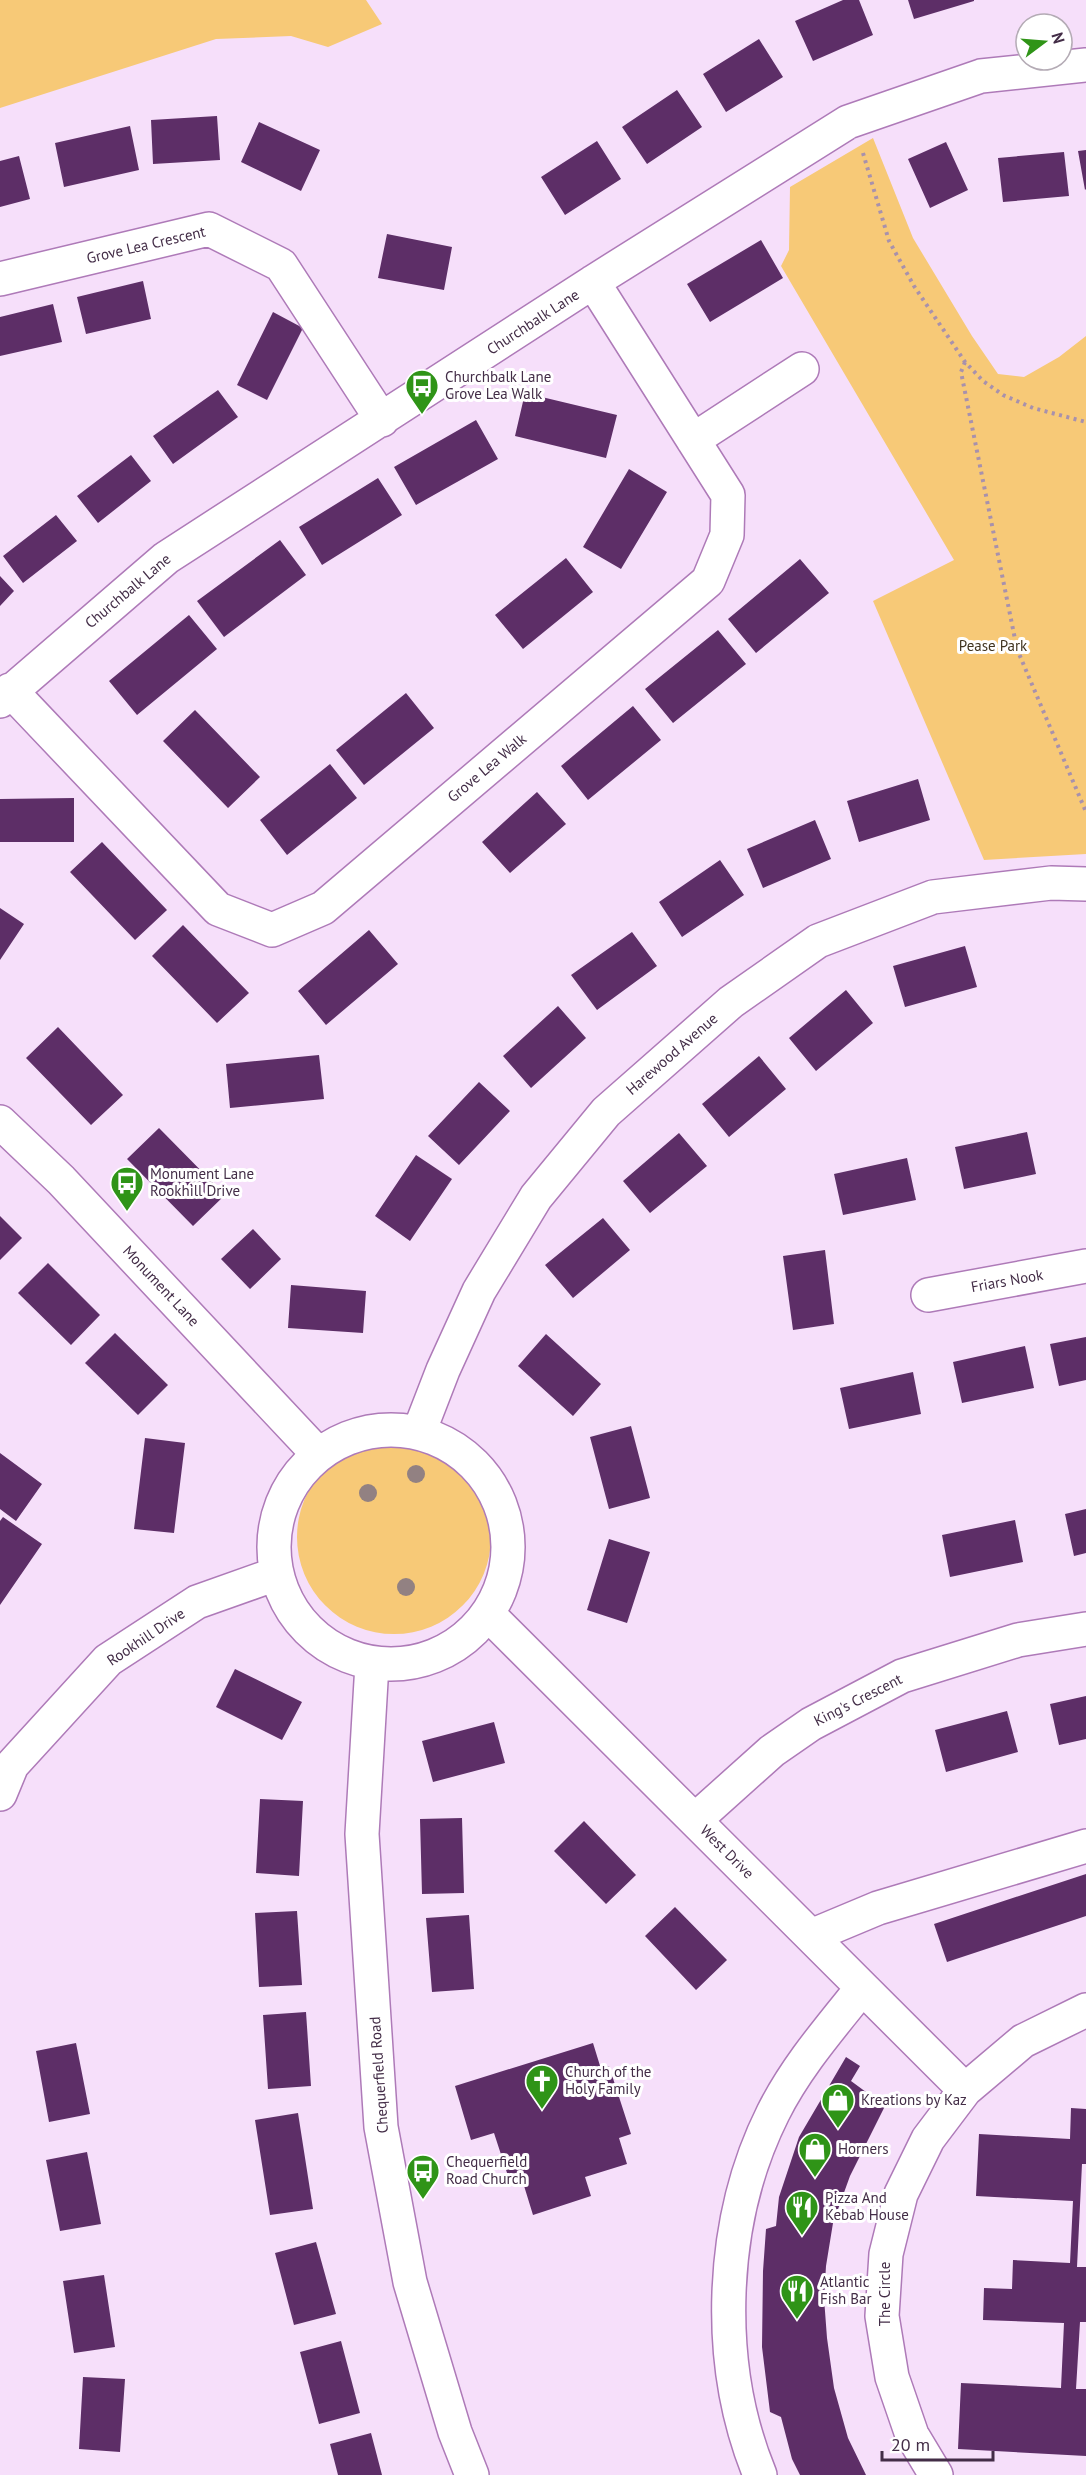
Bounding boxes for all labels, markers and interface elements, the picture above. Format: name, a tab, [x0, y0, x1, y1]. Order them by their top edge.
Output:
north arrow	[1014, 12, 1074, 72]
text: N	[1047, 30, 1069, 46]
street label: Grove Lea Crescent	[85, 222, 207, 267]
street label: Churchbalk Lane	[483, 285, 582, 358]
place label: Churchbalk Lane Grove Lea Walk	[445, 367, 551, 403]
bus stop icon: Churchbalk Lane Grove Lea Walk	[404, 368, 440, 415]
street label: Churchbalk Lane	[81, 549, 175, 632]
park label: Pease Park	[959, 636, 1028, 655]
street label: Grove Lea Walk	[443, 729, 531, 806]
street label: Harewood Avenue	[622, 1009, 721, 1099]
place label: Monument Lane Rookhill Drive	[150, 1164, 254, 1200]
bus stop icon: Monument Lane Rookhill Drive	[109, 1165, 145, 1212]
street label: Monument Lane	[119, 1241, 204, 1330]
street label: Friars Nook	[969, 1265, 1045, 1296]
street label: Rookhill Drive	[103, 1604, 188, 1670]
street label: King's Crescent	[810, 1669, 905, 1730]
street label: West Drive	[696, 1821, 758, 1883]
street label: Chequerfield Road	[365, 2016, 392, 2134]
place label: Church of the Holy Family	[565, 2062, 652, 2098]
church icon: Church of the Holy Family	[524, 2063, 560, 2110]
shop icon: Kreations by Kaz	[820, 2082, 856, 2129]
place label: Kreations by Kaz	[861, 2090, 967, 2109]
shop icon: Horners	[797, 2131, 833, 2178]
place label: Horners	[838, 2139, 888, 2158]
place label: Chequerfield Road Church	[446, 2152, 527, 2188]
bus stop icon: Chequerfield Road Church	[405, 2153, 441, 2200]
place label: Pizza And Kebab House	[825, 2188, 909, 2224]
restaurant icon: Pizza And Kebab House	[784, 2189, 820, 2236]
street label: The Circle	[875, 2262, 894, 2326]
place label: Atlantic Fish Bar	[820, 2272, 872, 2308]
restaurant icon: Atlantic Fish Bar	[779, 2273, 815, 2320]
scale bar	[882, 2424, 993, 2462]
text: 20 m	[891, 2433, 930, 2456]

